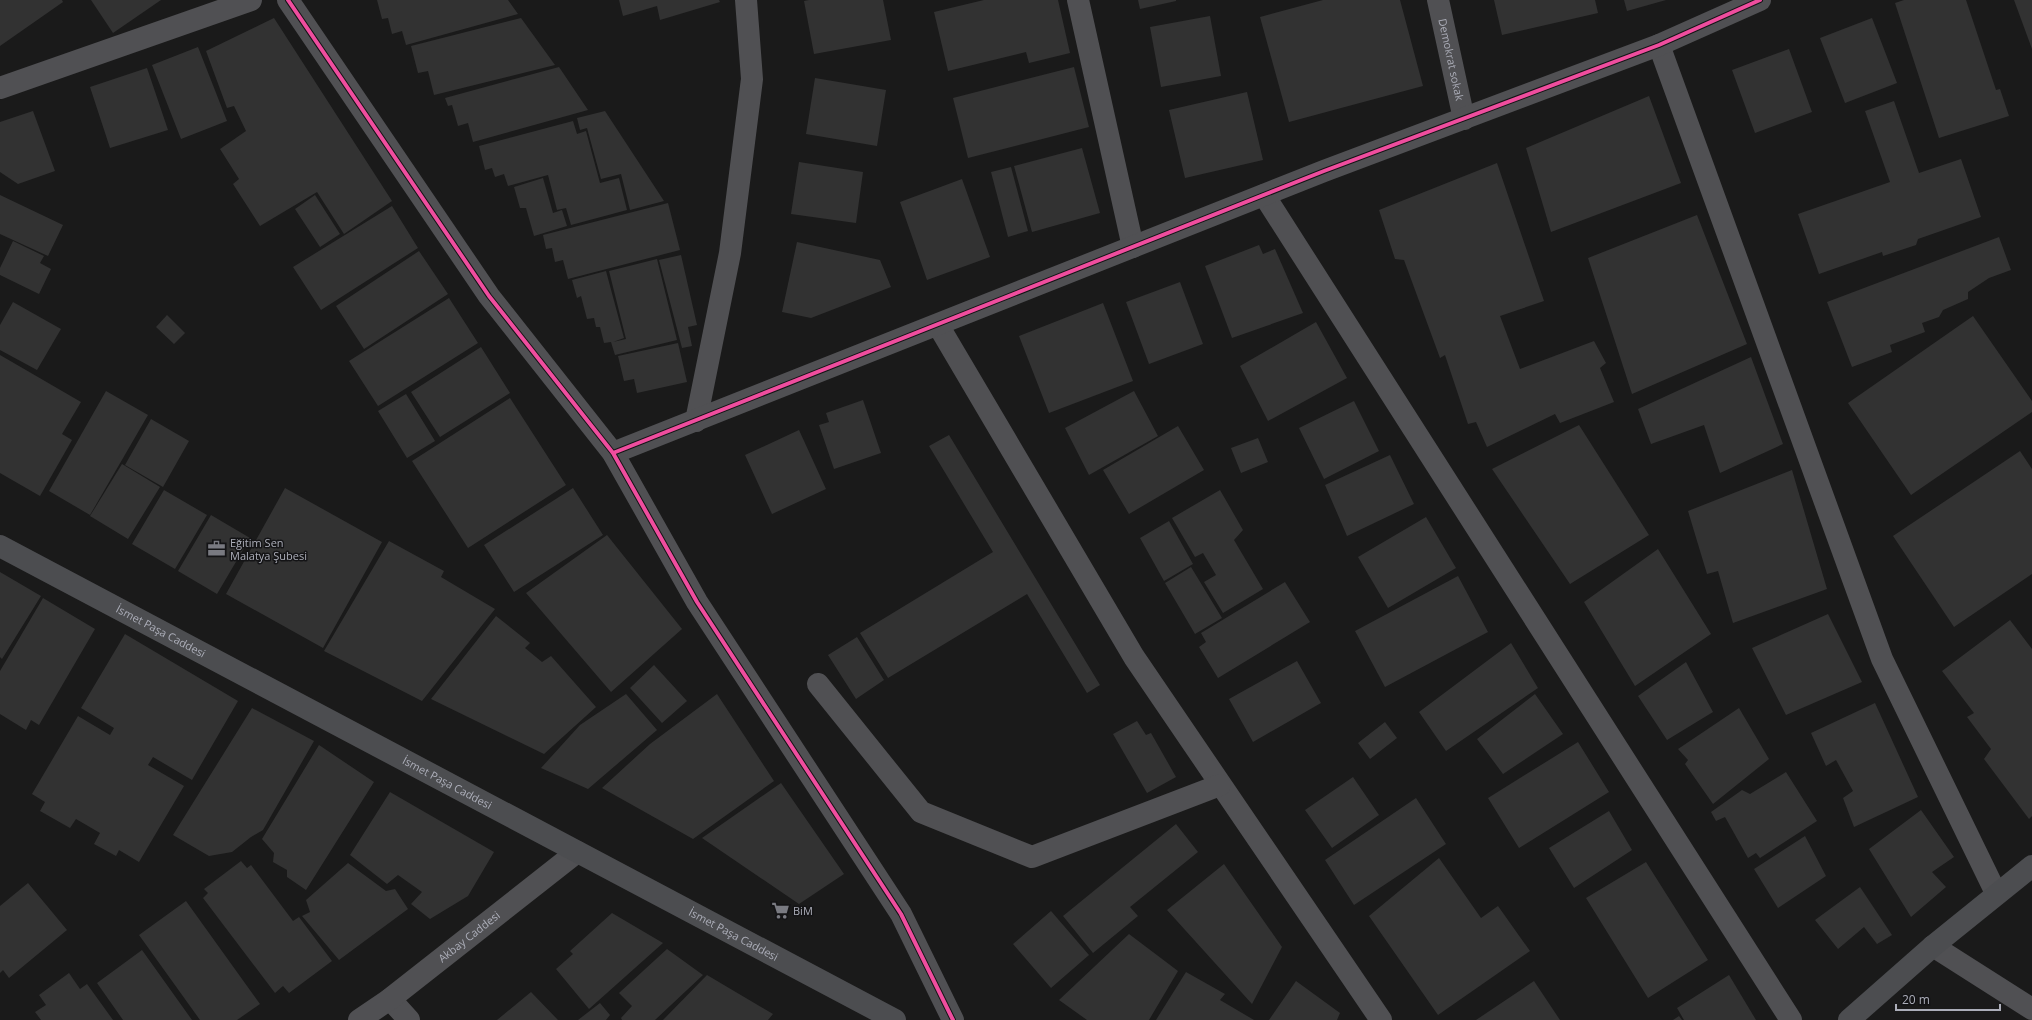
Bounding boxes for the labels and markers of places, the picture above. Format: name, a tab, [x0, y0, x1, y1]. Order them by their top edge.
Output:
place label: Eğitim Sen Malatya Şubesi	[230, 535, 307, 563]
office icon: Eğitim Sen Malatya Şubesi	[207, 539, 227, 559]
supermarket icon: BiM	[770, 901, 790, 921]
place label: BiM	[793, 903, 813, 918]

